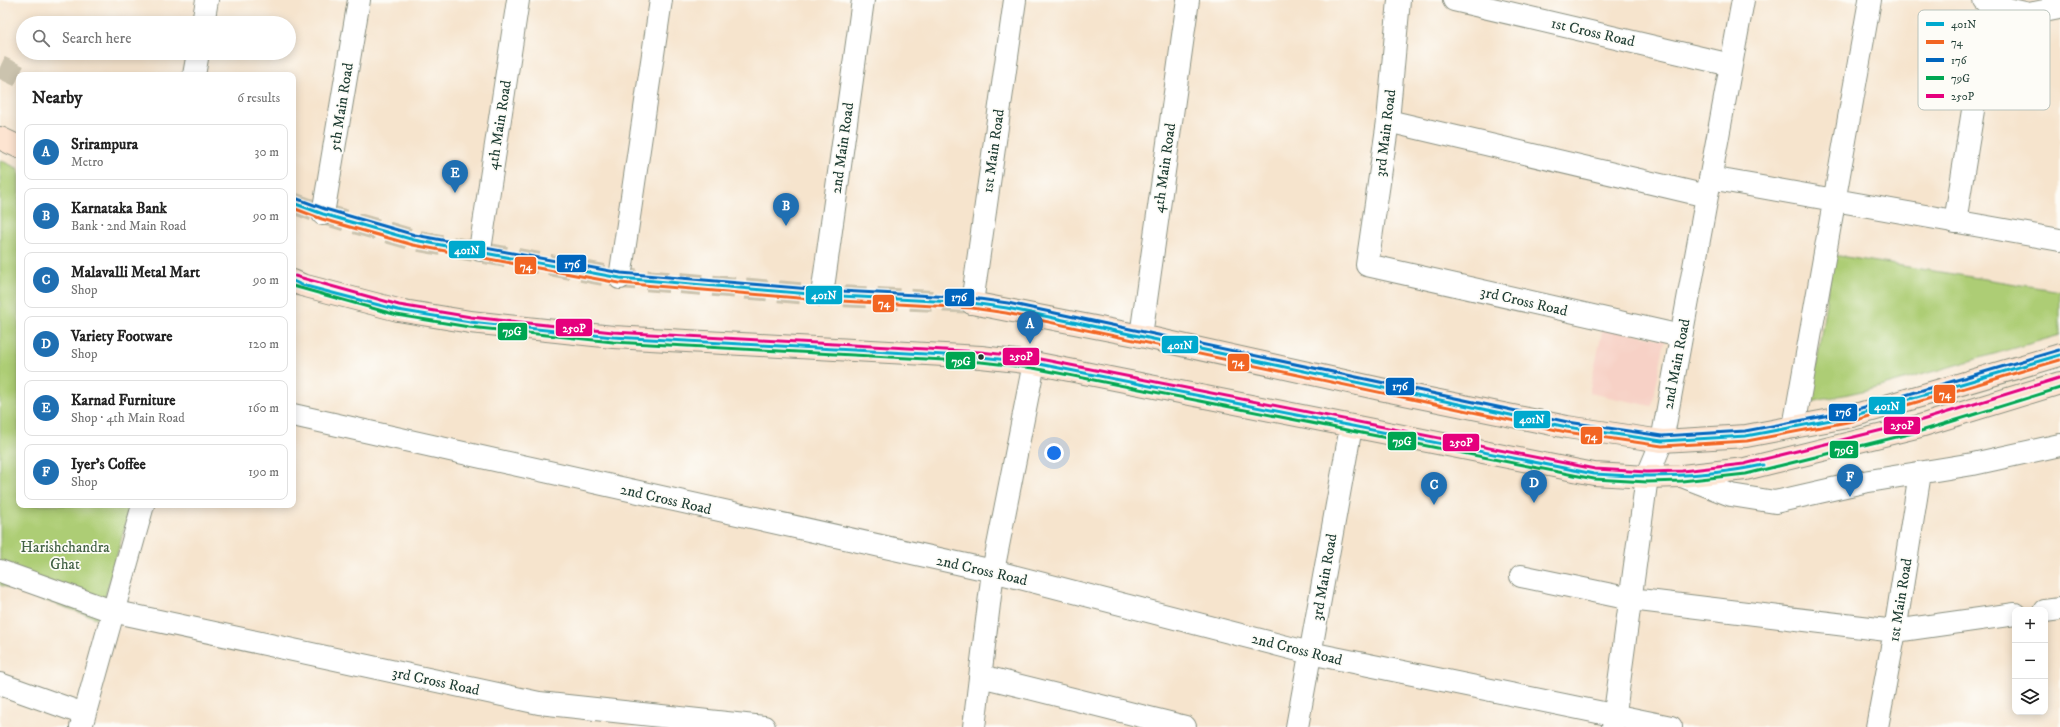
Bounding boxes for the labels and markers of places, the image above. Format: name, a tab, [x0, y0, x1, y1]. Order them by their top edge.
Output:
pin: E	[442, 160, 468, 193]
pin: B	[773, 193, 799, 226]
pin: A	[1017, 311, 1043, 344]
unlabelled marker	[976, 352, 986, 362]
pin: F	[1837, 464, 1863, 497]
pin: D	[1521, 470, 1547, 503]
pin: C	[1421, 472, 1447, 505]

